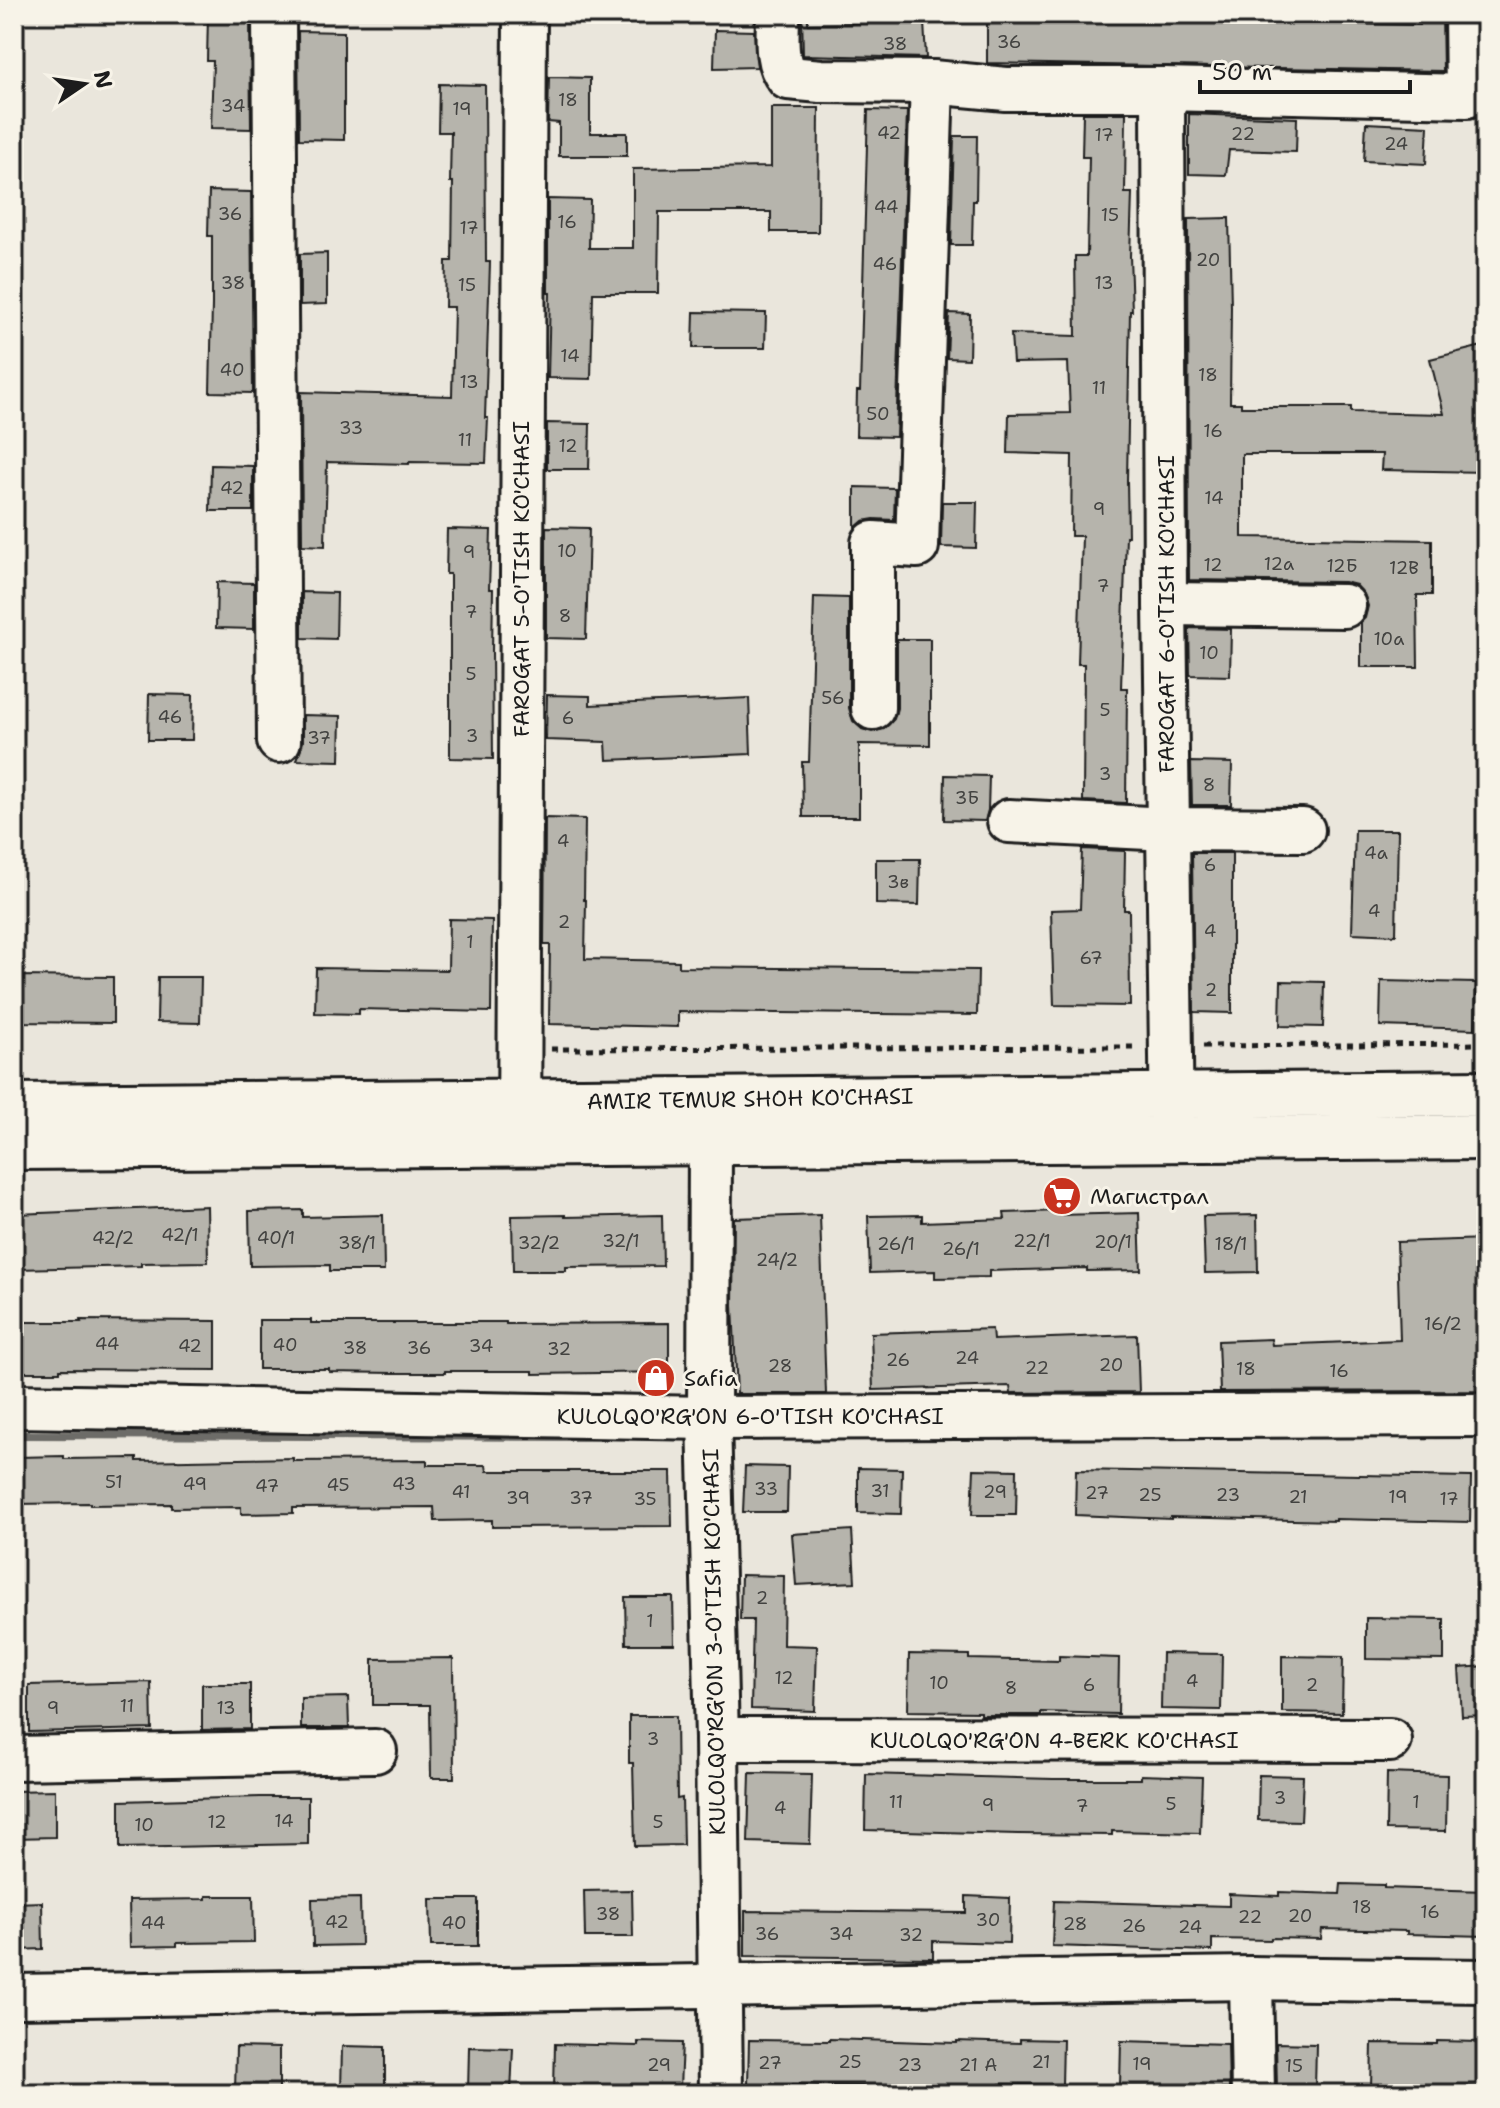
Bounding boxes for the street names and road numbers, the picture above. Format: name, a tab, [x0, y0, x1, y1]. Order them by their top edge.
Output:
street label: FAROGAT 5-O'TISH KO'CHASI	[507, 421, 536, 737]
street label: FAROGAT 6-O'TISH KO'CHASI	[1152, 455, 1181, 773]
street label: AMIR TEMUR SHOH KO'CHASI	[587, 1082, 913, 1116]
street label: KULOLQO'RG'ON 6-O'TISH KO'CHASI	[556, 1402, 944, 1431]
street label: KULOLQO'RG'ON 3-O'TISH KO'CHASI	[696, 1448, 732, 1836]
street label: KULOLQO'RG'ON 4-BERK KO'CHASI	[869, 1726, 1239, 1755]

